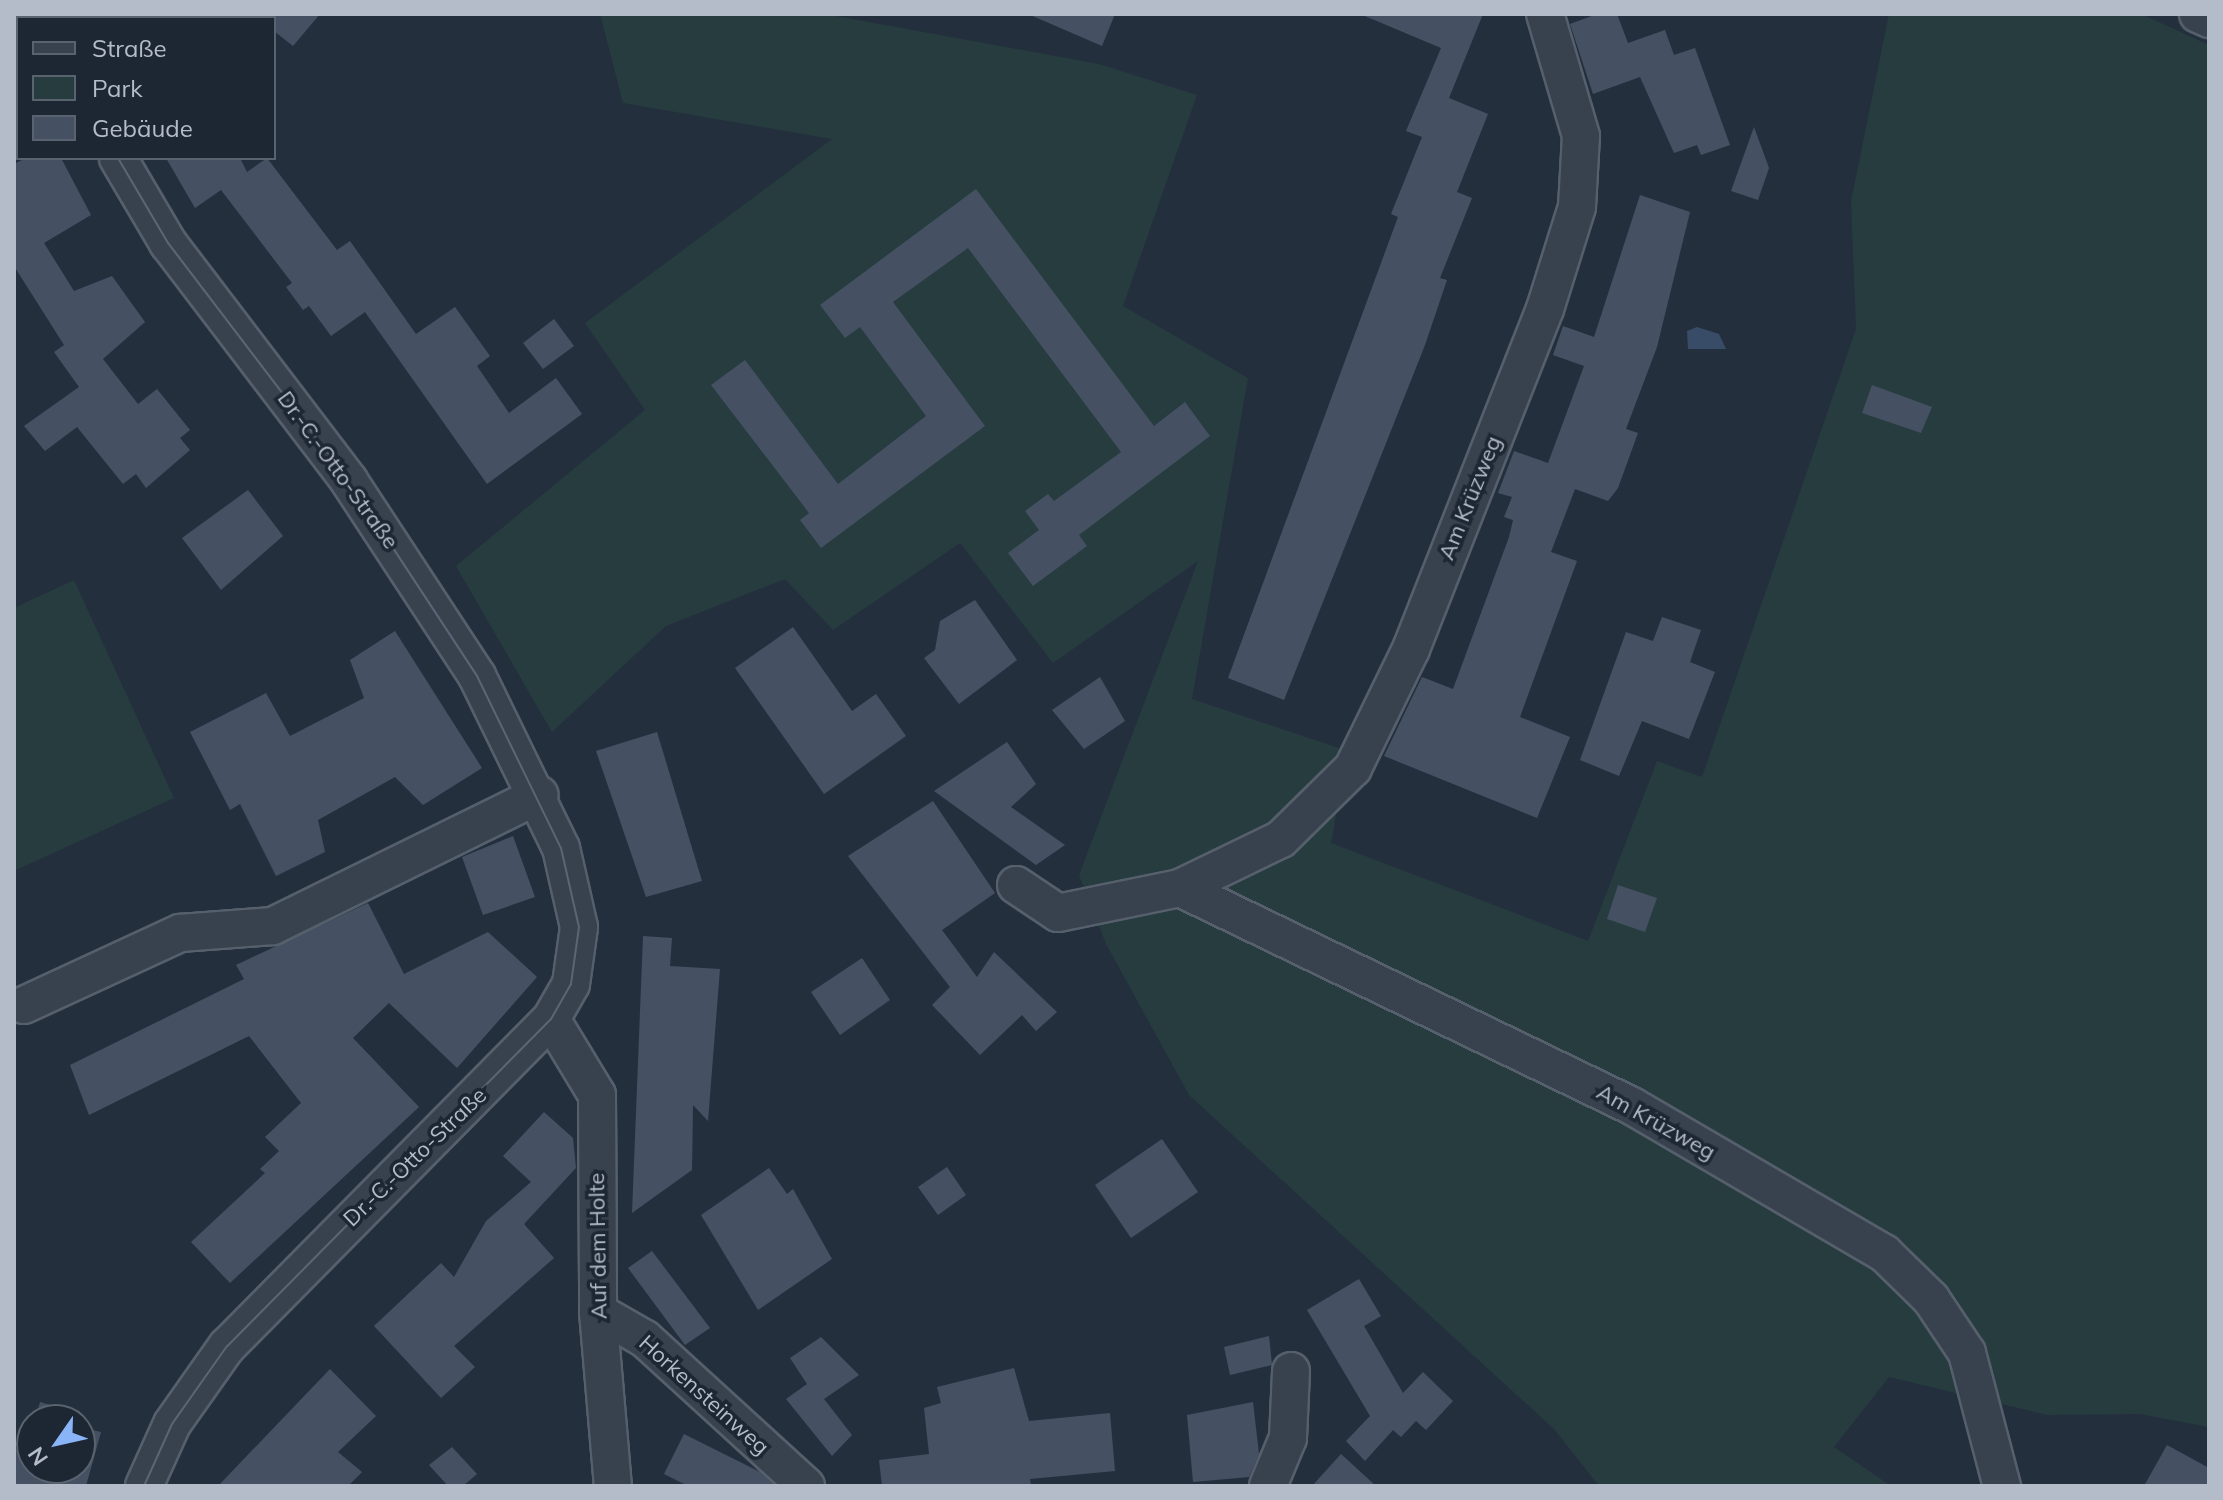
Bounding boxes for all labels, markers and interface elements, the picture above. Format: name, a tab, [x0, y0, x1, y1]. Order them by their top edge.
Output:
legend	[16, 16, 276, 160]
text: Straße	[92, 33, 167, 63]
text: Park	[92, 73, 143, 103]
text: Gebäude	[92, 113, 193, 143]
street label: Dr.-C.-Otto-Straße	[272, 386, 404, 554]
street label: Am Krüzweg	[1433, 432, 1507, 564]
street label: Am Krüzweg	[1592, 1079, 1720, 1165]
street label: Dr.-C.-Otto-Straße	[338, 1082, 492, 1232]
street label: Auf dem Holte	[584, 1173, 612, 1319]
street label: Horkensteinweg	[634, 1330, 774, 1460]
north arrow	[16, 1404, 96, 1484]
text: N	[22, 1442, 54, 1471]

